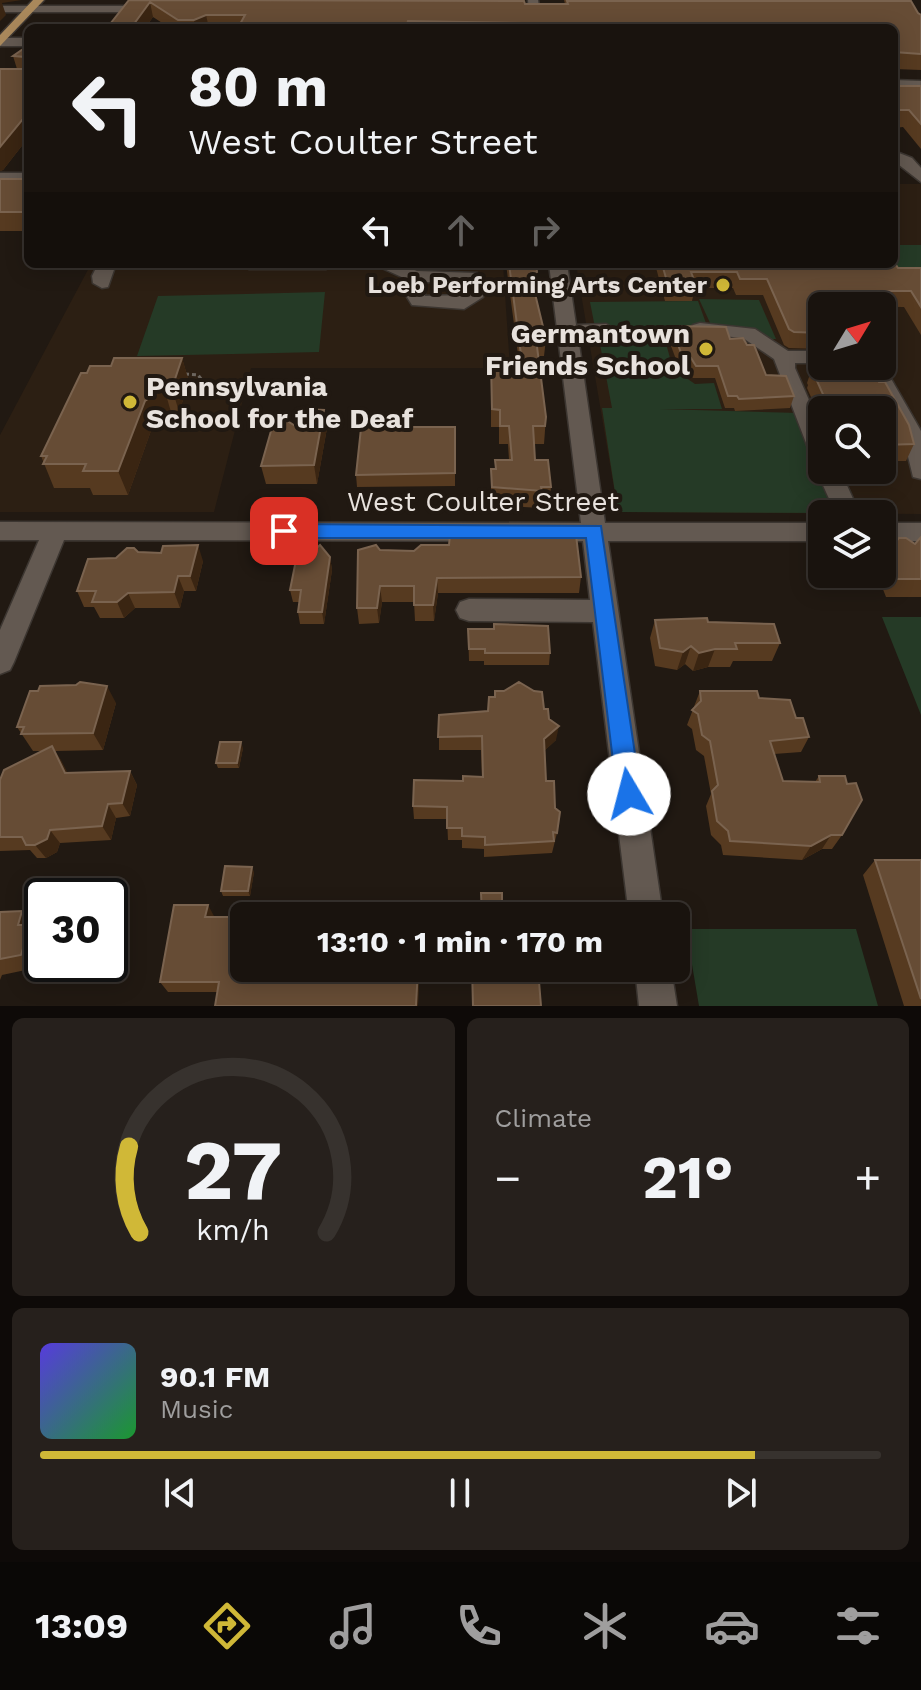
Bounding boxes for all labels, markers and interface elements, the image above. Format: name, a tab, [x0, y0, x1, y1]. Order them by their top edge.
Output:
text: 80 m	[188, 54, 328, 120]
icon: left	[56, 56, 160, 160]
text: West Coulter Street	[188, 121, 538, 163]
icon: left	[355, 208, 399, 252]
icon: ahead	[439, 208, 483, 252]
icon: right	[523, 208, 567, 252]
place label: Loeb Performing Arts Center	[367, 271, 708, 299]
marker: Loeb Performing Arts Center	[714, 276, 732, 294]
north arrow	[808, 292, 896, 380]
map controls	[808, 292, 896, 588]
place label: Germantown Friends School	[485, 317, 691, 382]
marker: Germantown Friends School	[697, 340, 715, 358]
place label: Pennsylvania School for the Deaf	[146, 370, 414, 435]
marker: Pennsylvania School for the Deaf	[121, 393, 139, 411]
button: search	[808, 396, 896, 484]
street label: West Coulter Street	[347, 485, 619, 518]
pin	[250, 497, 318, 565]
button: layers	[808, 500, 896, 588]
icon: arrive	[262, 509, 306, 553]
position arrow	[587, 752, 671, 836]
speed limit sign: 30	[24, 878, 128, 982]
text: 13:10 · 1 min · 170 m	[317, 924, 603, 959]
text: Climate	[495, 1103, 592, 1133]
text: 27	[184, 1122, 283, 1219]
text: 21°	[642, 1142, 733, 1213]
text: −	[495, 1152, 521, 1204]
text: +	[854, 1152, 881, 1204]
text: km/h	[196, 1213, 270, 1247]
text: 90.1 FM	[160, 1359, 270, 1394]
text: Music	[160, 1394, 233, 1424]
icon: previous	[158, 1471, 202, 1515]
icon: pause	[438, 1471, 482, 1515]
icon: next	[719, 1471, 763, 1515]
icon: directions	[199, 1598, 255, 1654]
icon: music	[325, 1598, 381, 1654]
icon: phone	[451, 1598, 507, 1654]
icon: climate	[577, 1598, 633, 1654]
icon: car	[704, 1598, 760, 1654]
icon: filters	[830, 1598, 886, 1654]
text: 13:09	[35, 1605, 128, 1647]

